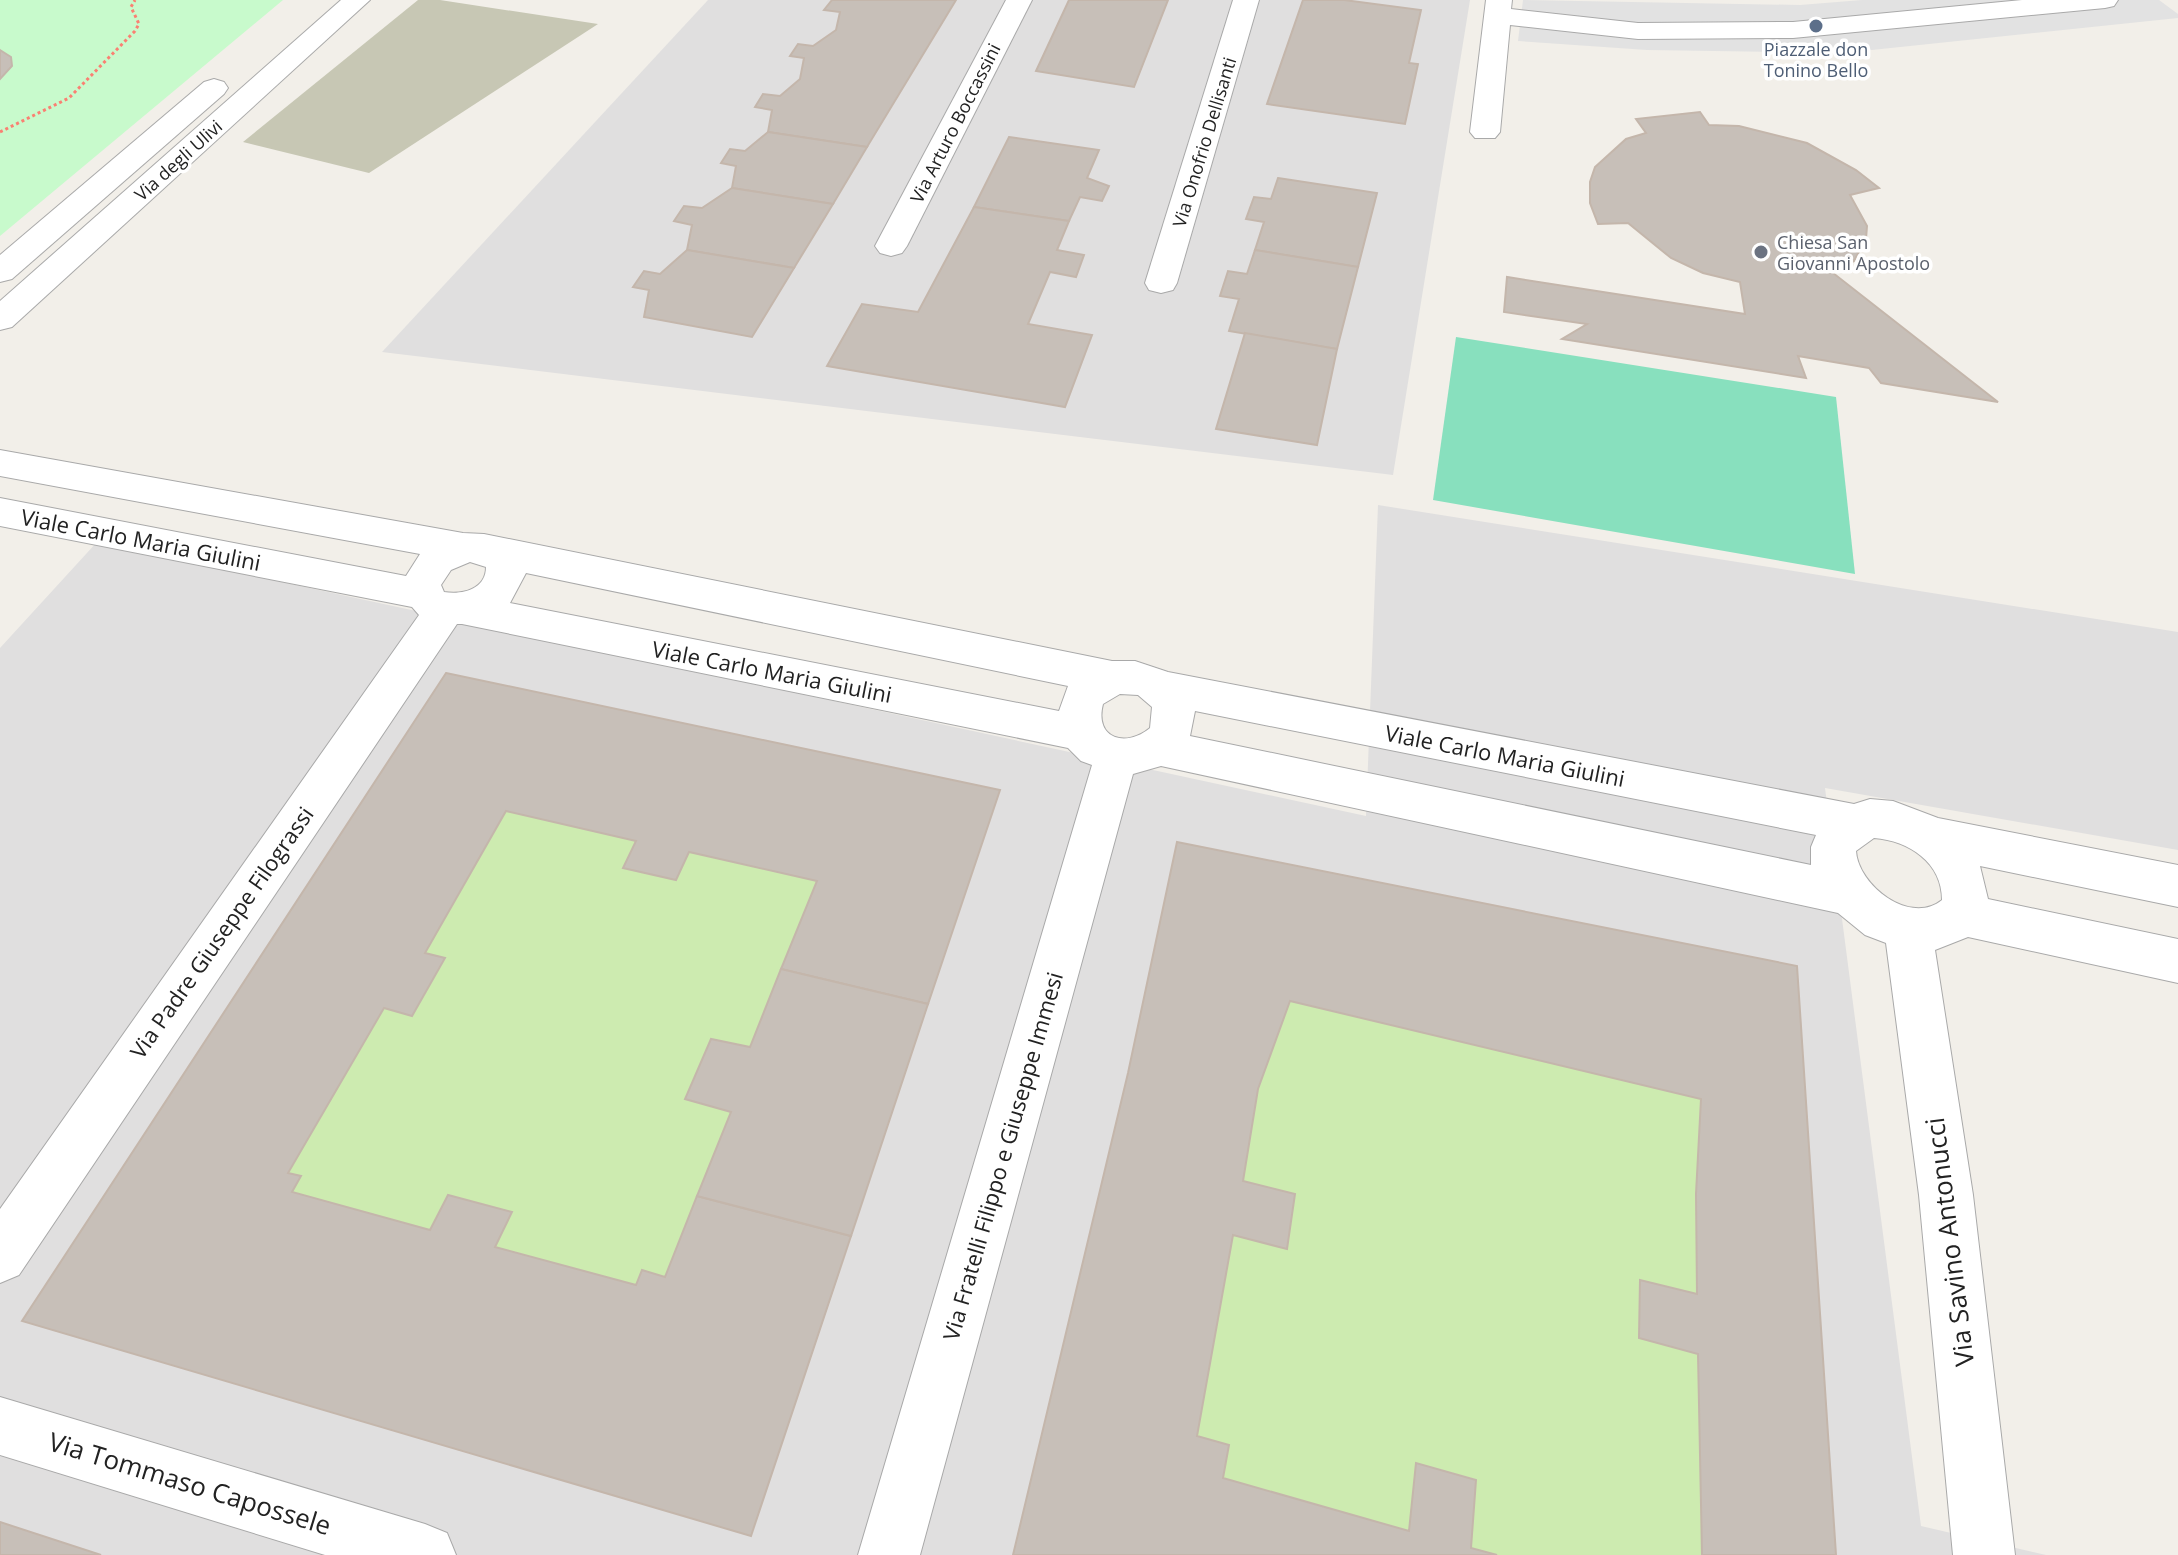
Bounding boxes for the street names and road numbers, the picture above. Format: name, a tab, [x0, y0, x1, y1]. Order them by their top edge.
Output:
street label: Via Arturo Boccassini	[904, 39, 1006, 207]
street label: Via Onofrio Dellisanti	[1167, 54, 1241, 230]
street label: Via degli Ulivi	[129, 114, 227, 206]
street label: Viale Carlo Maria Giulini	[18, 501, 264, 577]
street label: Viale Carlo Maria Giulini	[649, 633, 895, 709]
street label: Viale Carlo Maria Giulini	[1382, 717, 1628, 793]
street label: Via Padre Giuseppe Filograssi	[122, 800, 320, 1064]
street label: Via Fratelli Filippo e Giuseppe Immesi	[935, 968, 1069, 1344]
street label: Via Savino Antonucci	[1916, 1115, 1982, 1369]
street label: Via Tommaso Capossele	[44, 1423, 336, 1543]

